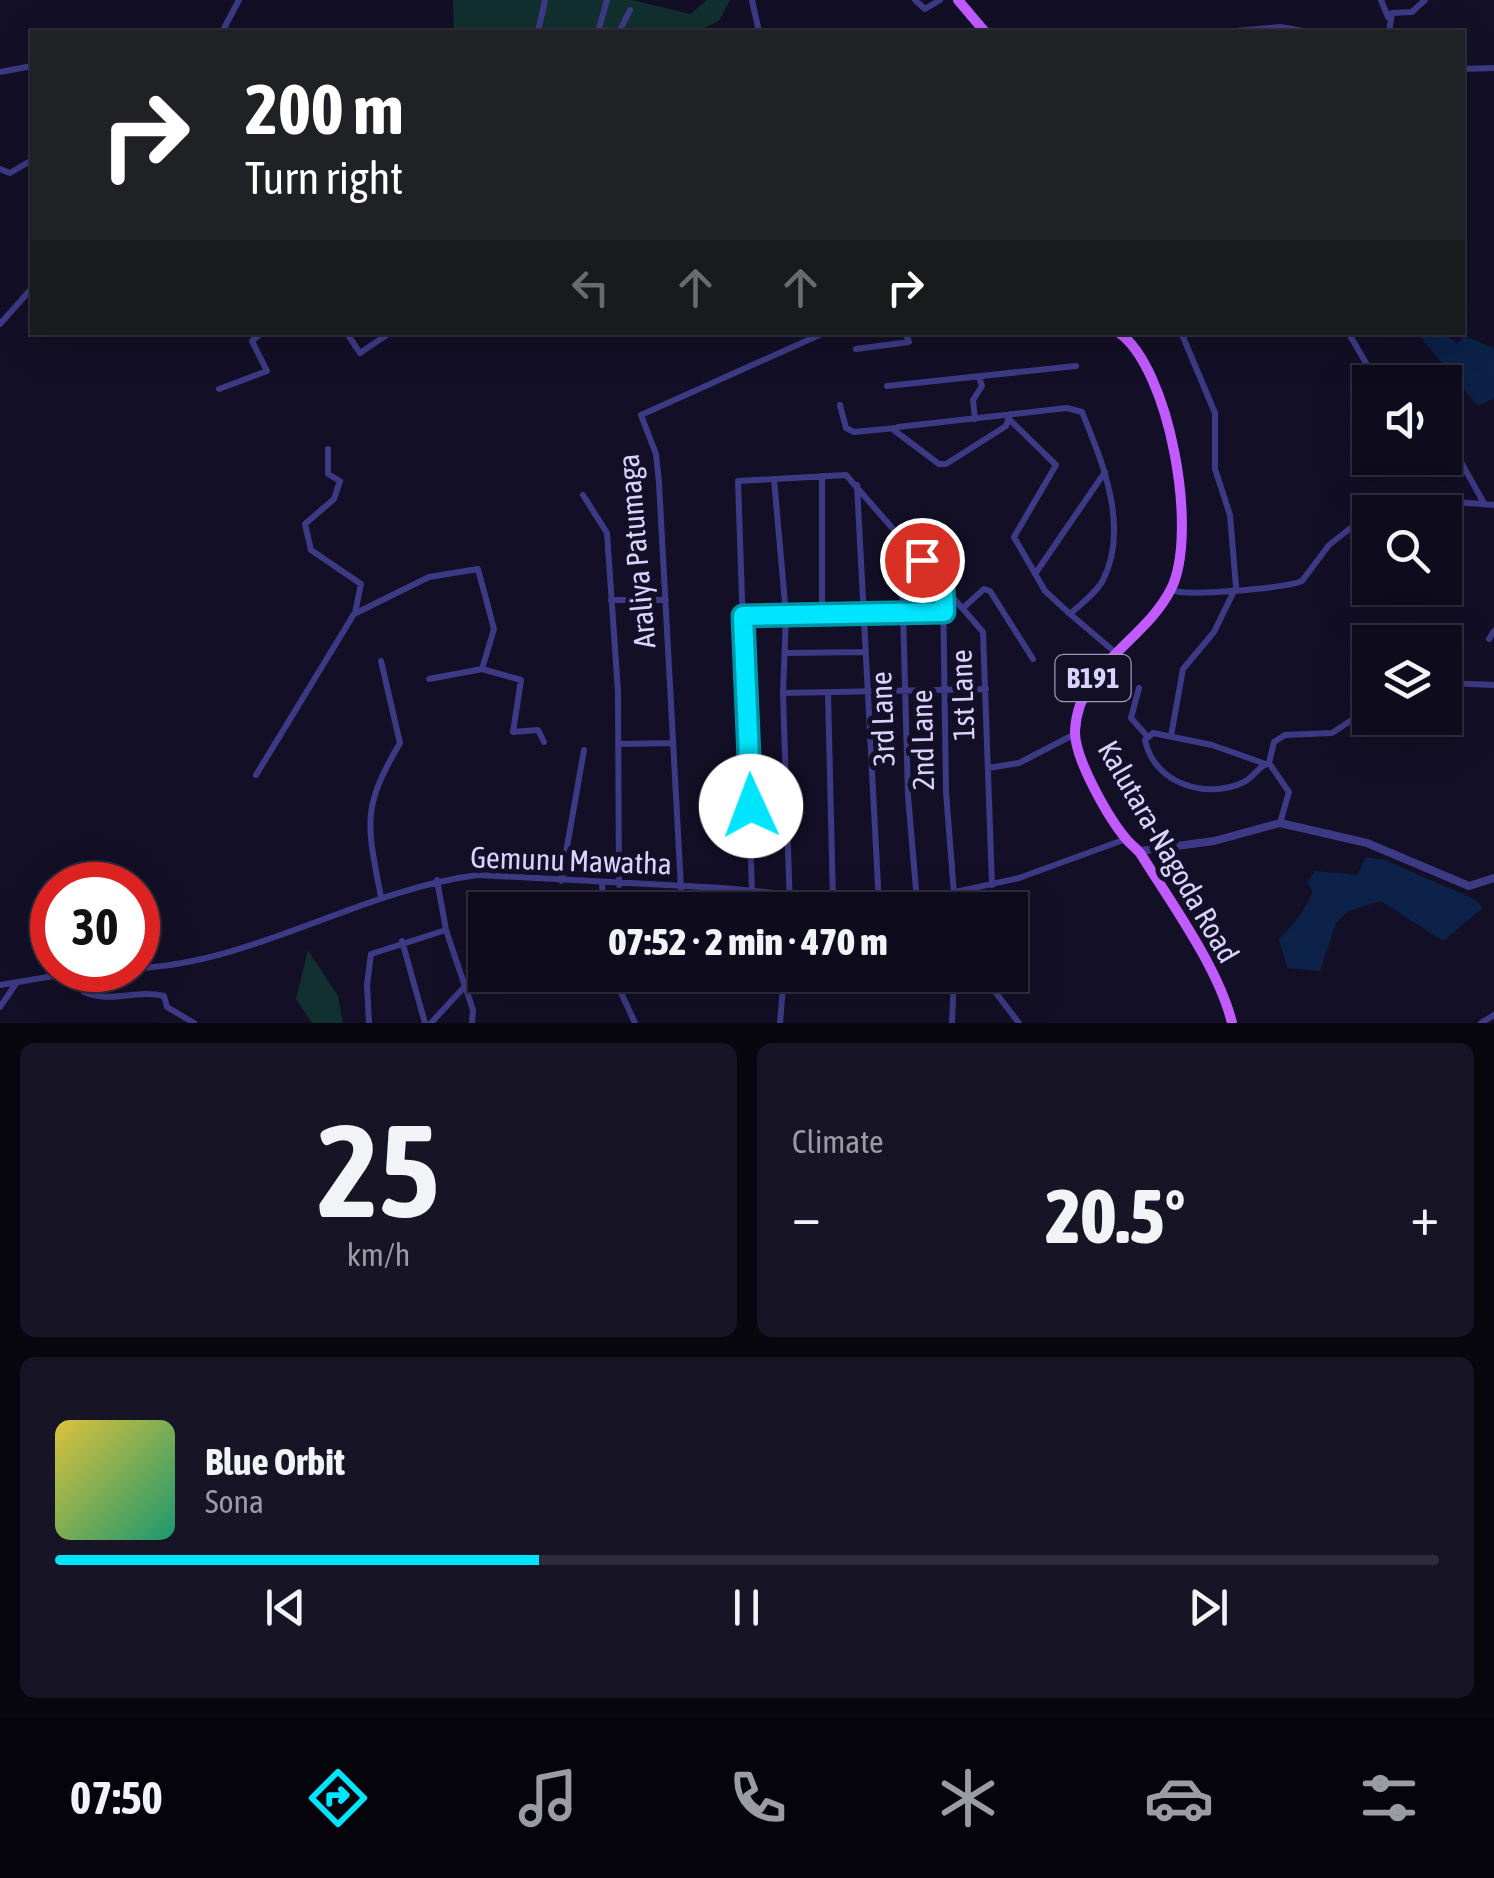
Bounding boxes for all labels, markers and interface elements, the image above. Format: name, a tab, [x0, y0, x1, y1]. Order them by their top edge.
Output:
text: 200 m	[245, 69, 404, 149]
icon: right	[80, 70, 210, 200]
text: Turn right	[245, 152, 403, 204]
icon: left	[563, 260, 618, 315]
icon: ahead	[668, 260, 723, 315]
icon: ahead	[773, 260, 828, 315]
icon: right	[878, 260, 933, 315]
map controls	[1352, 365, 1462, 735]
button: sound	[1352, 365, 1462, 475]
street label: Araliya Patumaga	[611, 453, 661, 650]
button: search	[1352, 495, 1462, 605]
pin	[880, 518, 965, 603]
icon: arrive	[895, 533, 950, 588]
button: layers	[1352, 625, 1462, 735]
street label: 1st Lane	[943, 649, 981, 741]
road number: B191	[1056, 655, 1130, 701]
street label: 3rd Lane	[863, 671, 901, 767]
street label: 2nd Lane	[904, 689, 940, 791]
street label: Kalutara-Nagoda Road	[1092, 735, 1246, 968]
position arrow	[699, 754, 803, 858]
street label: Gemunu Mawatha	[470, 839, 672, 881]
speed limit sign: 30	[30, 862, 160, 992]
text: 07:52 · 2 min · 470 m	[608, 920, 888, 963]
text: 25	[317, 1096, 440, 1245]
text: Climate	[792, 1123, 884, 1160]
text: 20.5°	[1046, 1173, 1185, 1259]
text: −	[792, 1184, 821, 1247]
text: +	[1410, 1184, 1439, 1247]
text: km/h	[347, 1236, 410, 1273]
text: Blue Orbit	[205, 1440, 345, 1483]
text: Sona	[205, 1483, 264, 1520]
icon: previous	[258, 1580, 313, 1635]
icon: pause	[719, 1580, 774, 1635]
icon: next	[1181, 1580, 1236, 1635]
icon: directions	[303, 1763, 373, 1833]
icon: music	[513, 1763, 583, 1833]
icon: phone	[723, 1763, 793, 1833]
icon: climate	[933, 1763, 1003, 1833]
icon: car	[1144, 1763, 1214, 1833]
icon: filters	[1354, 1763, 1424, 1833]
text: 07:50	[70, 1772, 163, 1824]

